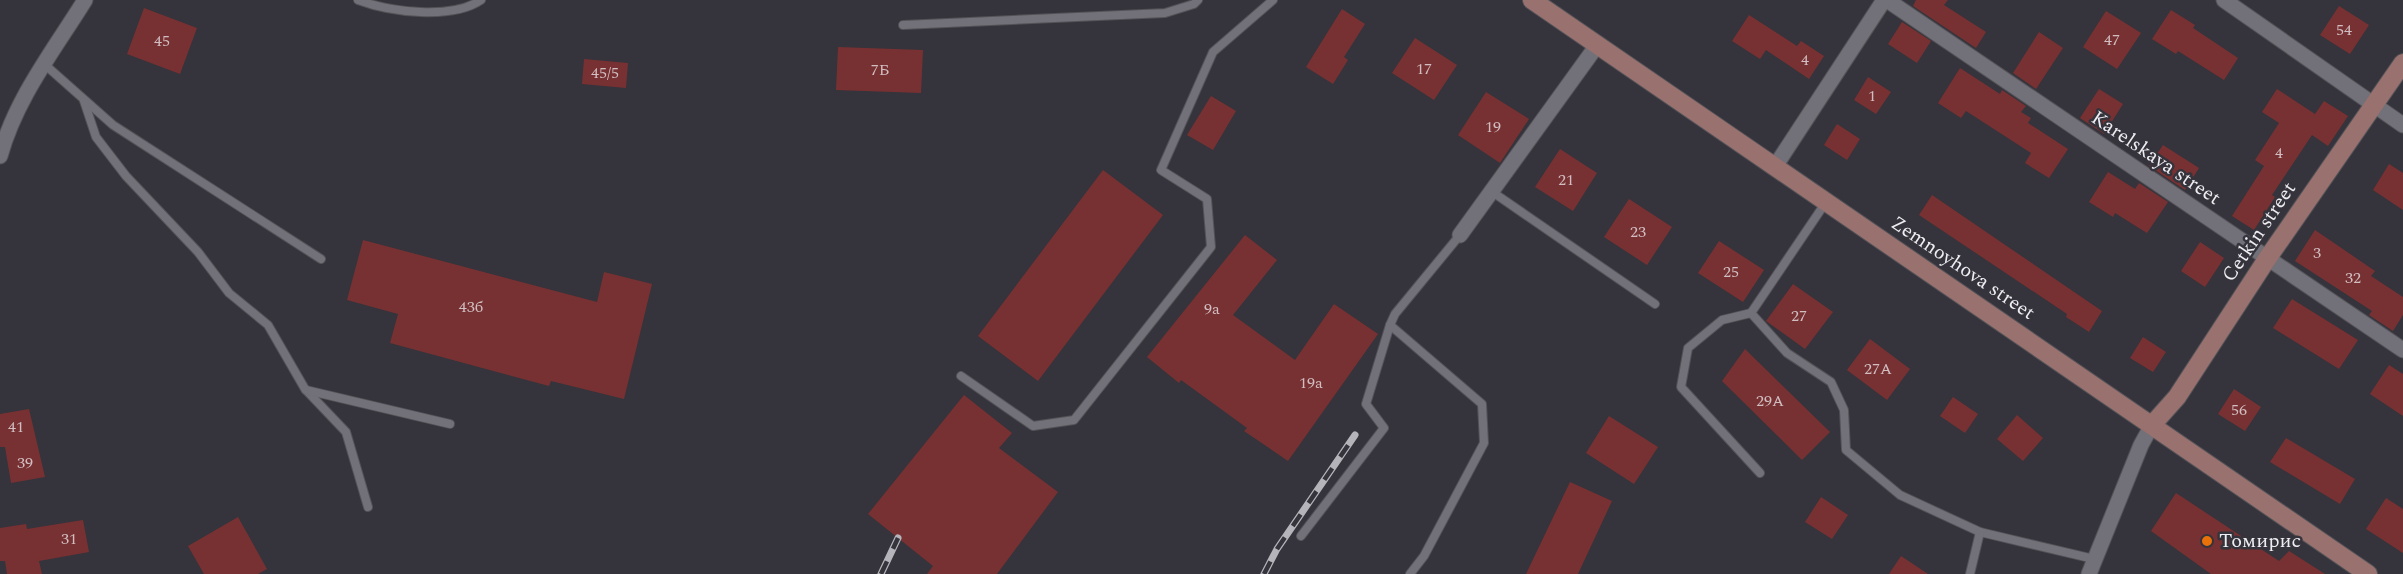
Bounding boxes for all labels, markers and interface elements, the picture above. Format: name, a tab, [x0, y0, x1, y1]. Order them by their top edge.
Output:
house number: 54	[2336, 18, 2352, 42]
house number: 47	[2104, 28, 2120, 52]
house number: 45	[154, 29, 170, 53]
house number: 4	[1801, 48, 1809, 72]
house number: 17	[1416, 57, 1432, 81]
house number: 7Б	[871, 58, 889, 82]
house number: 45/5	[591, 61, 619, 85]
house number: 1	[1868, 84, 1876, 108]
street label: Karelskaya street	[2085, 103, 2227, 213]
house number: 19	[1485, 115, 1501, 139]
house number: 4	[2275, 141, 2283, 165]
house number: 21	[1558, 168, 1574, 192]
street label: Cetkin street	[2214, 176, 2304, 288]
street label: Zemnoyhova street	[1885, 208, 2041, 328]
house number: 23	[1630, 220, 1646, 244]
house number: 3	[2313, 241, 2321, 265]
house number: 25	[1723, 260, 1739, 284]
house number: 32	[2345, 266, 2361, 290]
house number: 43б	[459, 295, 483, 319]
house number: 9а	[1204, 297, 1220, 321]
house number: 27	[1791, 304, 1807, 328]
house number: 27А	[1864, 357, 1892, 381]
house number: 19а	[1299, 371, 1323, 395]
house number: 29А	[1756, 389, 1784, 413]
house number: 56	[2231, 398, 2247, 422]
house number: 41	[8, 415, 24, 439]
house number: 39	[17, 451, 33, 475]
place label: Томирис	[2219, 526, 2301, 556]
house number: 31	[61, 527, 77, 551]
marker: Томирис	[2200, 534, 2214, 548]

